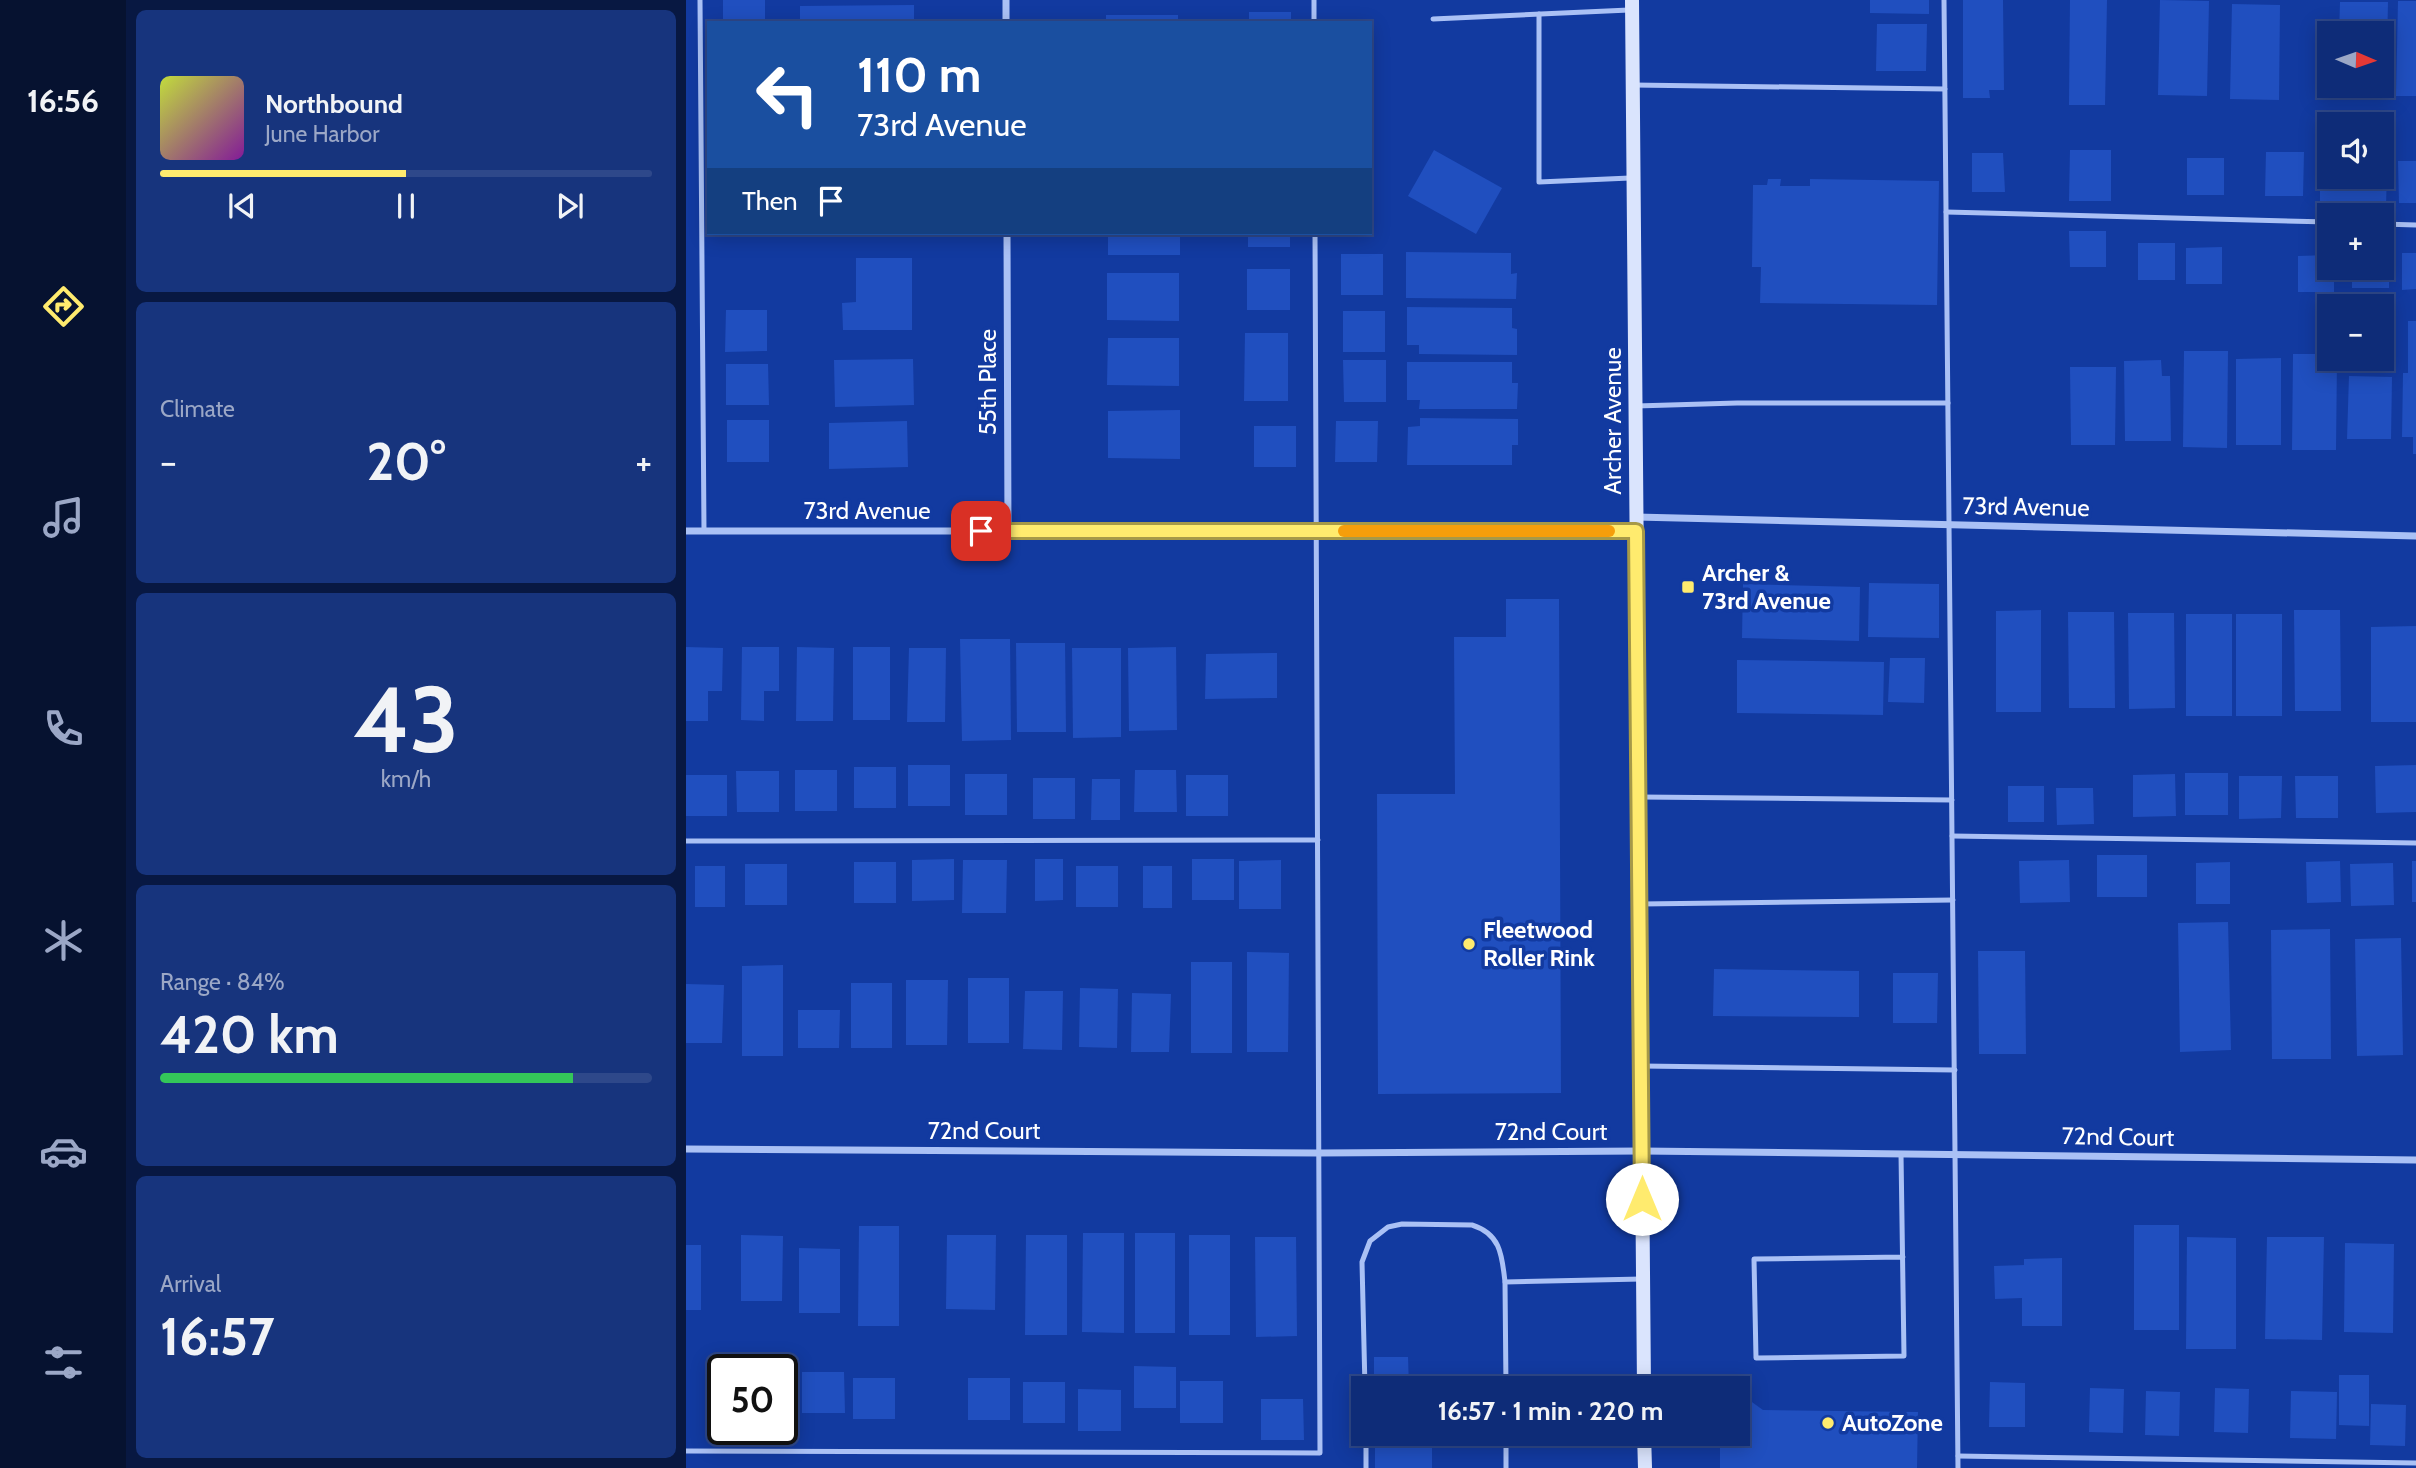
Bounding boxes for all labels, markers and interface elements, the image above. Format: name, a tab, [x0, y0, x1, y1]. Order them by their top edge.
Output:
north arrow	[2317, 21, 2394, 98]
map controls	[2317, 21, 2394, 371]
text: 110 m	[857, 45, 981, 104]
icon: left	[742, 49, 833, 140]
text: 16:56	[27, 81, 99, 120]
text: Northbound	[265, 88, 403, 120]
text: 73rd Avenue	[857, 105, 1027, 144]
button: sound	[2317, 112, 2394, 189]
text: June Harbor	[265, 120, 379, 148]
icon: arrive	[812, 182, 850, 220]
text: Then	[742, 185, 798, 217]
icon: previous	[223, 187, 261, 225]
icon: pause	[387, 187, 425, 225]
icon: next	[551, 187, 589, 225]
button: +	[2317, 203, 2394, 280]
icon: directions	[39, 282, 88, 331]
button: −	[2317, 294, 2394, 371]
street label: 55th Place	[973, 329, 1002, 435]
street label: Archer Avenue	[1598, 347, 1627, 495]
text: Climate	[160, 395, 235, 423]
text: 20°	[366, 430, 446, 493]
text: −	[160, 438, 177, 485]
text: +	[635, 438, 652, 485]
street label: 73rd Avenue	[1962, 491, 2090, 522]
icon: music	[39, 493, 88, 542]
street label: 73rd Avenue	[803, 496, 931, 525]
pin	[951, 501, 1011, 561]
icon: arrive	[962, 512, 1000, 550]
place label: Archer & 73rd Avenue	[1702, 558, 1831, 615]
marker: Archer & 73rd Avenue	[1680, 579, 1696, 595]
text: 43	[353, 664, 459, 775]
icon: phone	[39, 704, 88, 753]
text: km/h	[381, 765, 431, 793]
place label: Fleetwood Roller Rink	[1483, 915, 1595, 972]
icon: climate	[39, 916, 88, 965]
marker: Fleetwood Roller Rink	[1461, 936, 1477, 952]
text: Range · 84%	[160, 968, 285, 996]
text: 420 km	[160, 1003, 339, 1066]
street label: 72nd Court	[928, 1116, 1040, 1145]
street label: 72nd Court	[1495, 1117, 1607, 1146]
street label: 72nd Court	[2061, 1121, 2175, 1152]
icon: car	[39, 1127, 88, 1176]
position arrow	[1605, 1162, 1679, 1236]
text: Arrival	[160, 1270, 221, 1298]
text: 16:57	[160, 1305, 274, 1368]
icon: filters	[39, 1338, 88, 1387]
speed limit sign: 50	[707, 1354, 798, 1445]
text: 16:57 · 1 min · 220 m	[1438, 1395, 1663, 1427]
place label: AutoZone	[1842, 1408, 1943, 1437]
marker: AutoZone	[1820, 1415, 1836, 1431]

